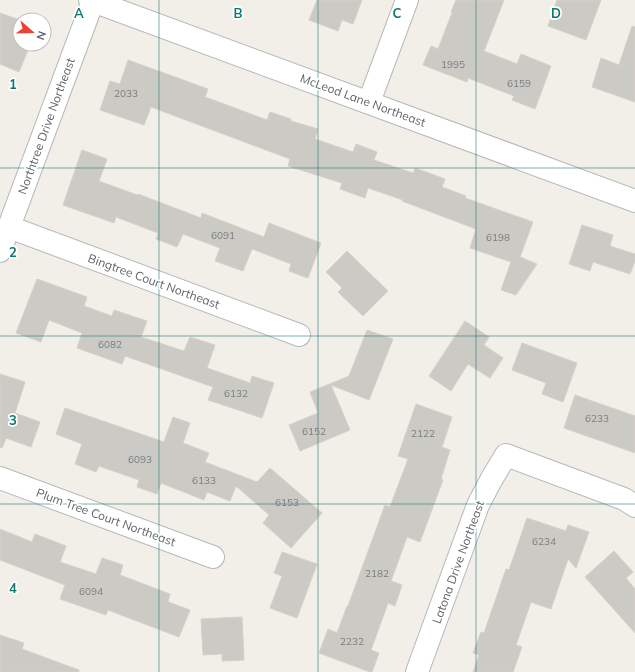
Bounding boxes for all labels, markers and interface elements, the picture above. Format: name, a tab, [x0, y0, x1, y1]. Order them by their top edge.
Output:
text: A	[74, 5, 84, 21]
text: B	[234, 5, 243, 21]
text: C	[393, 5, 402, 21]
text: D	[551, 5, 561, 21]
north arrow	[12, 12, 52, 52]
text: N	[33, 29, 49, 42]
street label: Northtree Drive Northeast	[14, 56, 78, 196]
house number: 1995	[441, 58, 465, 71]
street label: McLeod Lane Northeast	[298, 70, 428, 130]
text: 1	[9, 76, 17, 92]
house number: 6159	[507, 77, 531, 90]
house number: 2033	[114, 87, 138, 100]
house number: 6091	[211, 229, 235, 242]
house number: 6198	[486, 231, 510, 244]
text: 2	[9, 244, 17, 260]
street label: Bingtree Court Northeast	[86, 250, 222, 312]
house number: 6082	[98, 338, 122, 351]
house number: 6132	[224, 387, 248, 400]
text: 3	[9, 412, 17, 428]
house number: 6233	[585, 412, 609, 425]
house number: 6152	[302, 425, 326, 438]
house number: 2122	[411, 427, 435, 440]
house number: 6093	[128, 453, 152, 466]
house number: 6133	[192, 474, 216, 487]
street label: Plum Tree Court Northeast	[34, 485, 178, 549]
house number: 6153	[275, 496, 299, 509]
street label: Latona Drive Northeast	[429, 498, 487, 626]
house number: 6234	[532, 535, 556, 548]
house number: 2182	[365, 567, 389, 580]
text: 4	[9, 580, 17, 596]
house number: 6094	[79, 585, 103, 598]
house number: 2232	[340, 635, 364, 648]

